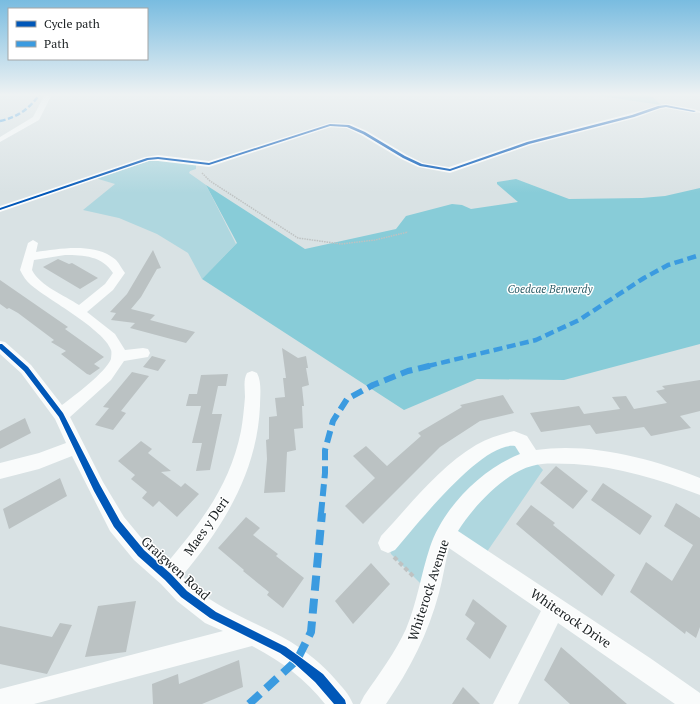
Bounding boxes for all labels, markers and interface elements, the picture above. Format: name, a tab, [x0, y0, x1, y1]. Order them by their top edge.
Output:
legend	[8, 8, 148, 60]
text: Cycle path	[44, 16, 100, 31]
text: Path	[44, 36, 69, 51]
park label: Coedcae Berwerdy	[507, 282, 593, 296]
street label: Maes y Deri	[179, 493, 233, 559]
street label: Graigwen Road	[138, 532, 214, 604]
street label: Whiterock Avenue	[403, 537, 453, 643]
street label: Whiterock Drive	[527, 584, 615, 652]

